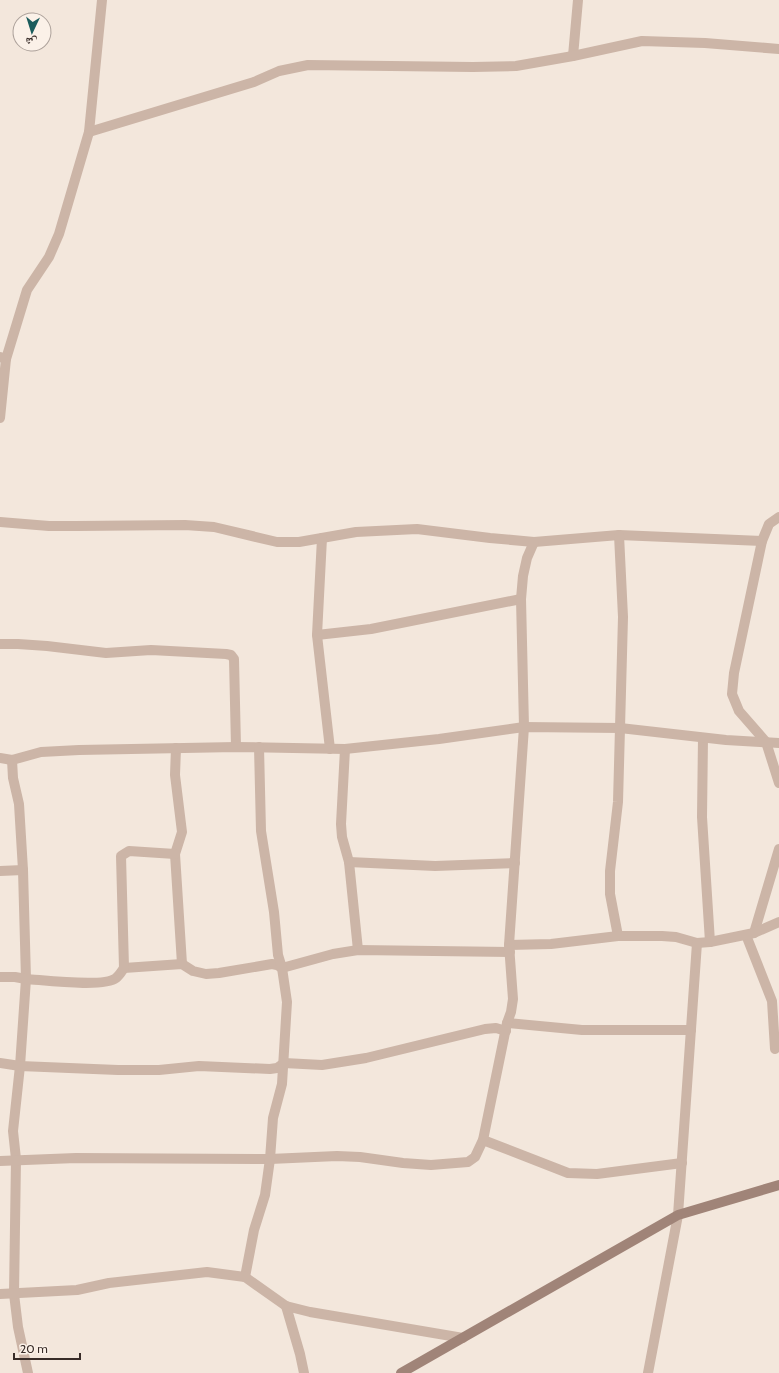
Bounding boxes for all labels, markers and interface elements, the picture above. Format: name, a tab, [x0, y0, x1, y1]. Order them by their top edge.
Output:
north arrow	[12, 12, 52, 52]
text: ش	[25, 34, 38, 49]
scale bar	[14, 1335, 80, 1361]
text: 20 m	[20, 1341, 48, 1356]

